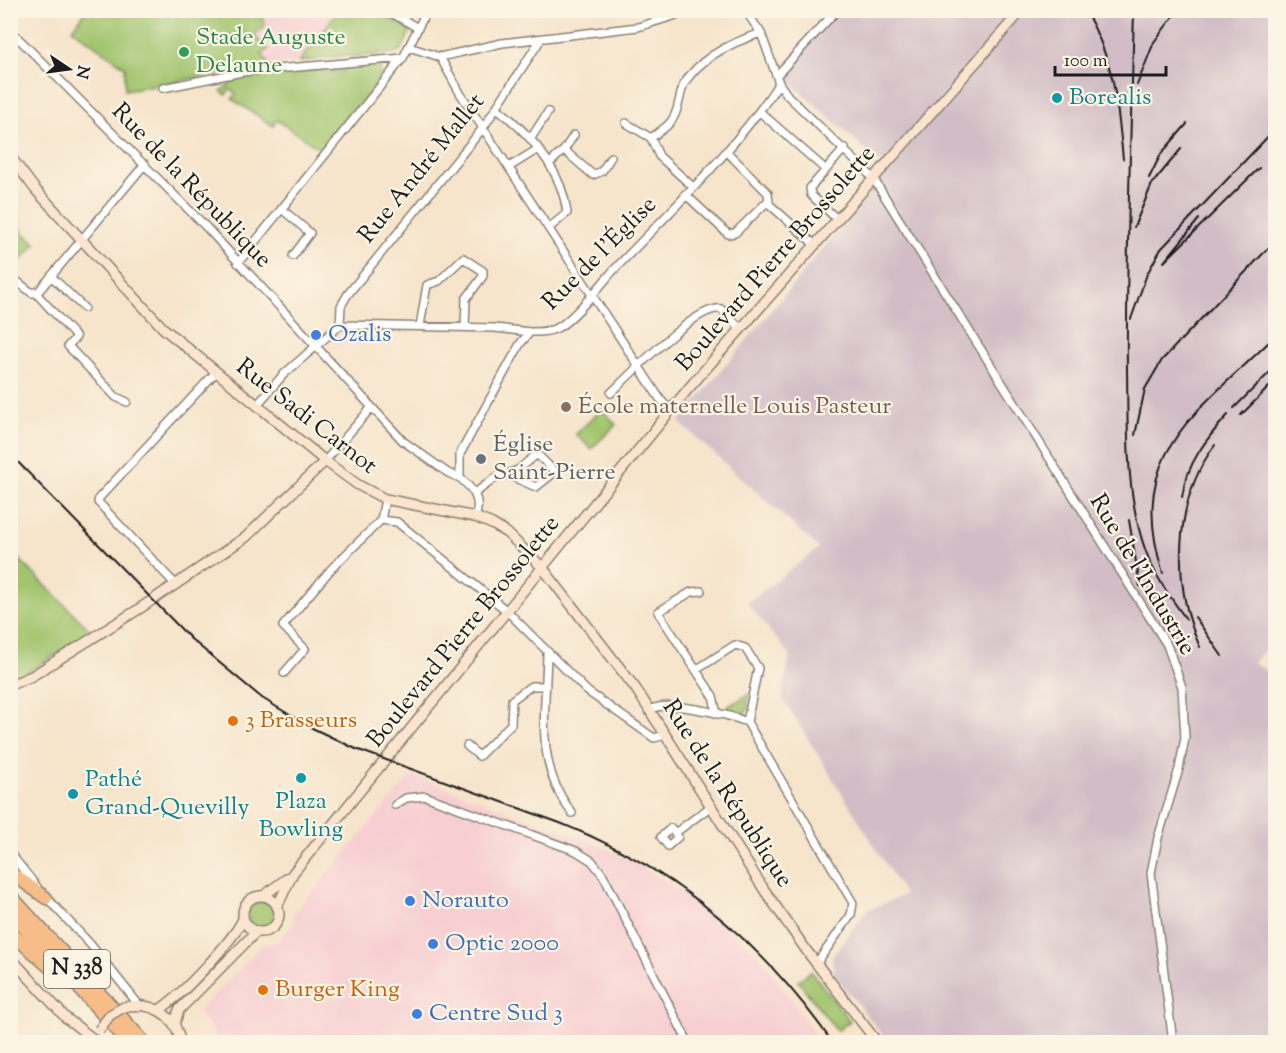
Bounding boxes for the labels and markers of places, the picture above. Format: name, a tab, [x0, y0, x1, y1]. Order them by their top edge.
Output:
place label: Stade Auguste Delaune	[196, 21, 346, 83]
marker: Stade Auguste Delaune	[177, 45, 191, 59]
place label: Borealis	[1069, 81, 1151, 115]
marker: Borealis	[1050, 91, 1064, 105]
place label: Ozalis	[328, 318, 392, 352]
marker: Ozalis	[309, 328, 323, 342]
place label: École maternelle Louis Pasteur	[578, 390, 891, 424]
marker: École maternelle Louis Pasteur	[559, 400, 573, 414]
place label: Église Saint-Pierre	[493, 428, 616, 490]
marker: Église Saint-Pierre	[474, 452, 488, 466]
place label: 3 Brasseurs	[245, 704, 357, 738]
marker: 3 Brasseurs	[226, 714, 240, 728]
place label: Pathé Grand-Quevilly	[85, 763, 249, 825]
marker: Plaza Bowling	[294, 771, 308, 785]
place label: Plaza Bowling	[259, 785, 344, 847]
marker: Pathé Grand-Quevilly	[66, 787, 80, 801]
place label: Norauto	[422, 884, 509, 918]
marker: Norauto	[403, 894, 417, 908]
place label: Optic 2000	[445, 927, 559, 961]
marker: Optic 2000	[426, 937, 440, 951]
place label: Burger King	[275, 973, 400, 1007]
marker: Burger King	[256, 983, 270, 997]
place label: Centre Sud 3	[429, 997, 563, 1031]
marker: Centre Sud 3	[410, 1007, 424, 1021]

